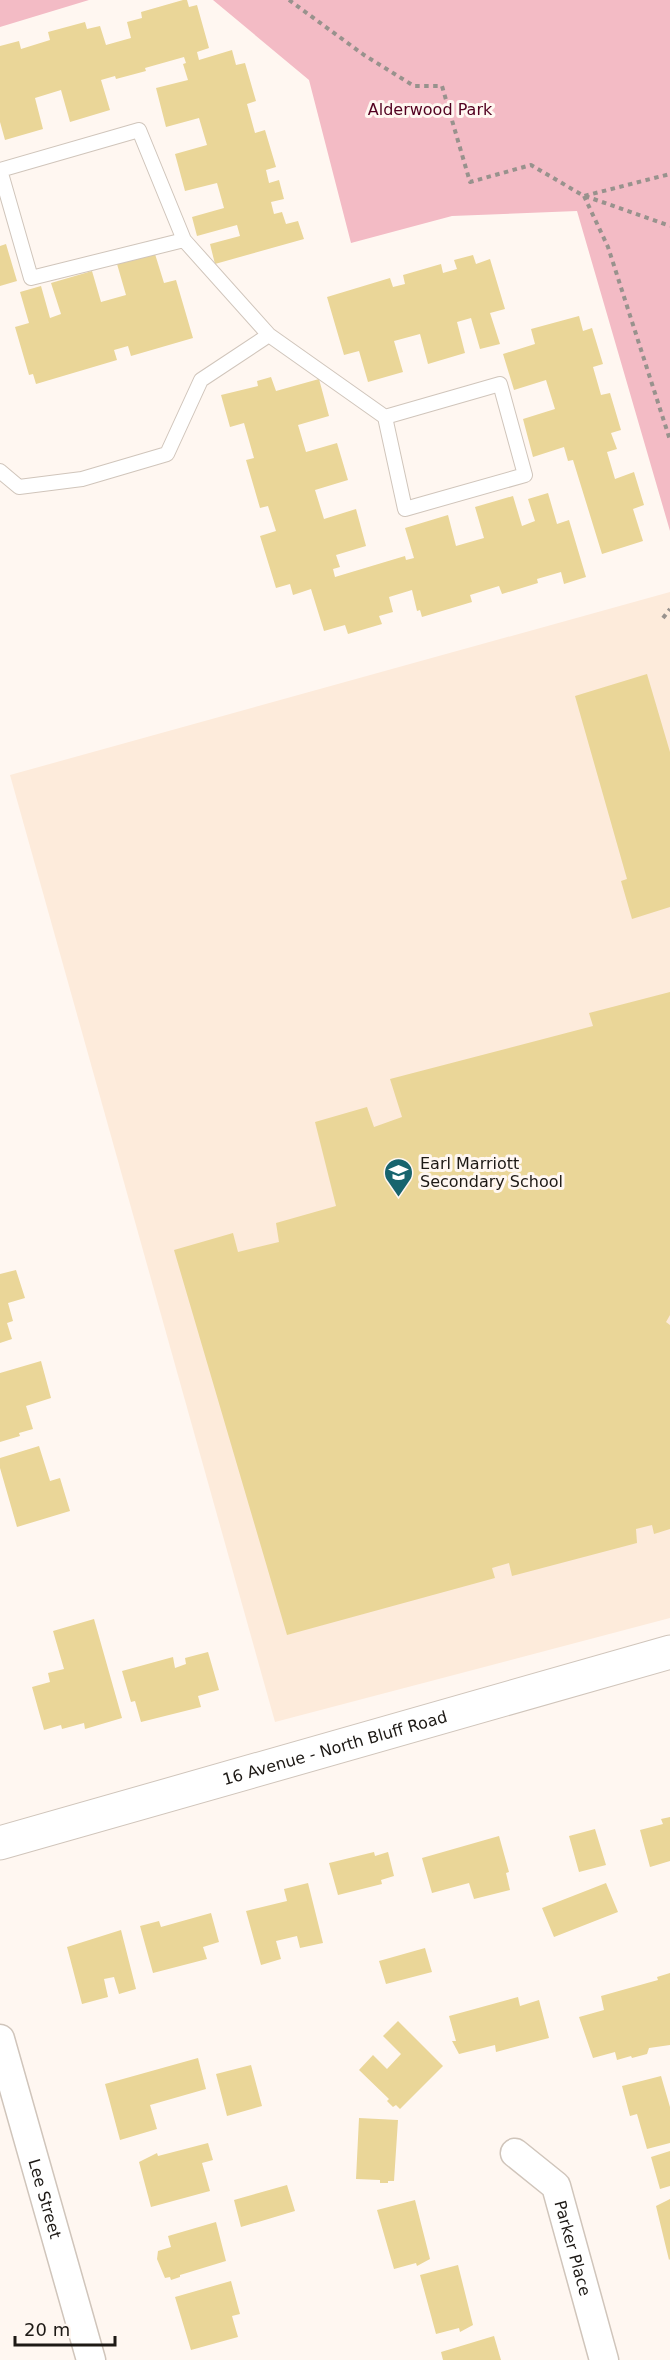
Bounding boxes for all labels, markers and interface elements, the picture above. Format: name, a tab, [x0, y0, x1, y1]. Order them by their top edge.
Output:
park label: Alderwood Park	[368, 100, 493, 119]
place label: Earl Marriott Secondary School	[420, 1154, 563, 1191]
school or university icon: Earl Marriott Secondary School	[383, 1156, 415, 1198]
street label: 16 Avenue - North Bluff Road	[220, 1707, 449, 1789]
street label: Lee Street	[24, 2157, 65, 2241]
street label: Parker Place	[550, 2198, 595, 2298]
scale bar	[15, 2309, 116, 2347]
text: 20 m	[24, 2319, 70, 2340]

